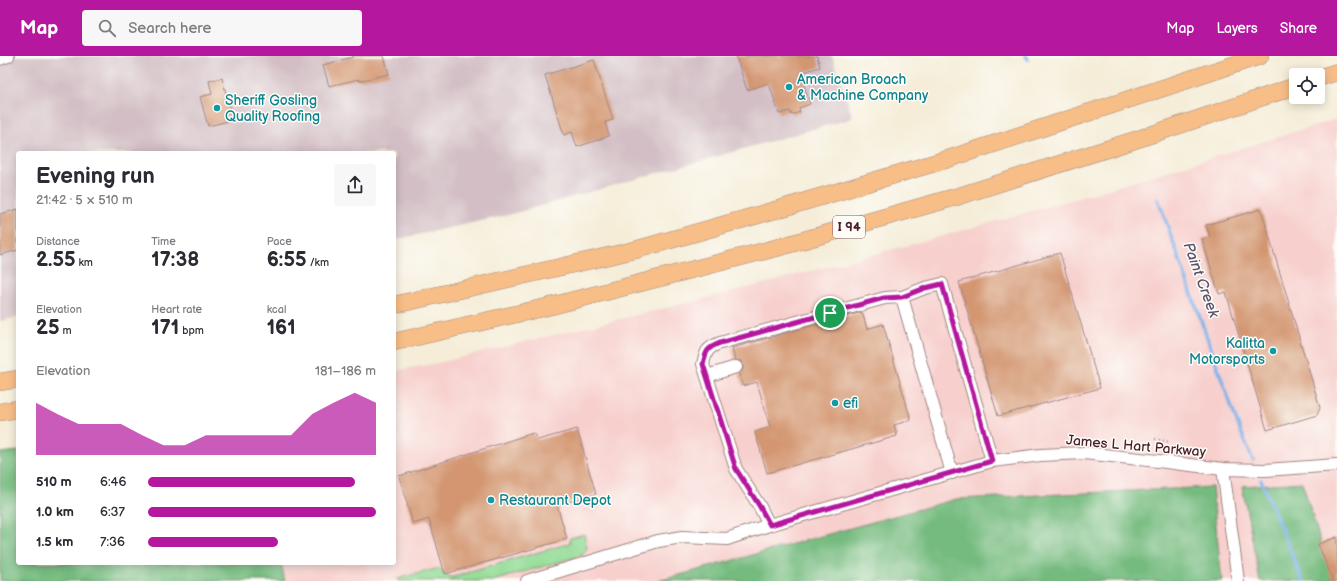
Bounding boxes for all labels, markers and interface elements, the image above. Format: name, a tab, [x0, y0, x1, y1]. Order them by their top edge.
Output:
search box	[82, 10, 362, 46]
text: Map	[20, 17, 58, 40]
icon: search	[96, 17, 118, 39]
text: Search here	[128, 19, 211, 38]
text: Map	[1166, 20, 1194, 37]
text: Layers	[1216, 20, 1258, 37]
text: Share	[1280, 20, 1317, 37]
map controls	[1289, 68, 1325, 104]
button: locate	[1289, 68, 1325, 104]
place label: American Broach & Machine Company	[797, 71, 929, 104]
marker: American Broach & Machine Company	[784, 82, 794, 92]
place label: Sheriff Gosling Quality Roofing	[225, 92, 320, 125]
marker: Sheriff Gosling Quality Roofing	[212, 103, 222, 113]
text: Evening run	[36, 163, 155, 190]
button: share	[334, 164, 376, 206]
text: 21:42 · 5 × 510 m	[36, 192, 133, 208]
road number: I 94	[833, 216, 865, 238]
text: Distance	[36, 235, 80, 248]
text: Time	[151, 235, 176, 248]
text: Pace	[267, 235, 292, 248]
water label: Paint Creek	[1179, 240, 1224, 321]
text: 2.55	[36, 248, 75, 272]
text: 17:38	[151, 248, 199, 272]
text: 6:55	[267, 248, 307, 272]
text: km	[75, 256, 93, 269]
text: /km	[307, 256, 329, 269]
pin	[813, 296, 847, 330]
icon: arrive	[819, 302, 841, 324]
text: Elevation	[36, 303, 82, 316]
text: Heart rate	[151, 303, 202, 316]
text: kcal	[267, 303, 286, 316]
text: 25	[36, 316, 60, 340]
text: 171	[151, 316, 179, 340]
text: 161	[267, 316, 296, 340]
text: m	[60, 324, 72, 337]
text: bpm	[179, 324, 204, 337]
place label: Kalitta Motorsports	[1189, 335, 1265, 368]
marker: Kalitta Motorsports	[1268, 346, 1278, 356]
text: Elevation	[36, 363, 90, 379]
text: 181–186 m	[315, 363, 376, 379]
place label: efi	[843, 395, 858, 412]
marker: efi	[830, 398, 840, 408]
street label: James L Hart Parkway	[1065, 431, 1207, 461]
text: 510 m	[36, 474, 72, 490]
text: 6:46	[100, 474, 126, 490]
place label: Restaurant Depot	[499, 492, 612, 509]
marker: Restaurant Depot	[486, 495, 496, 505]
text: 1.0 km	[36, 504, 74, 520]
text: 6:37	[100, 504, 125, 520]
text: 1.5 km	[36, 534, 73, 550]
text: 7:36	[100, 534, 125, 550]

